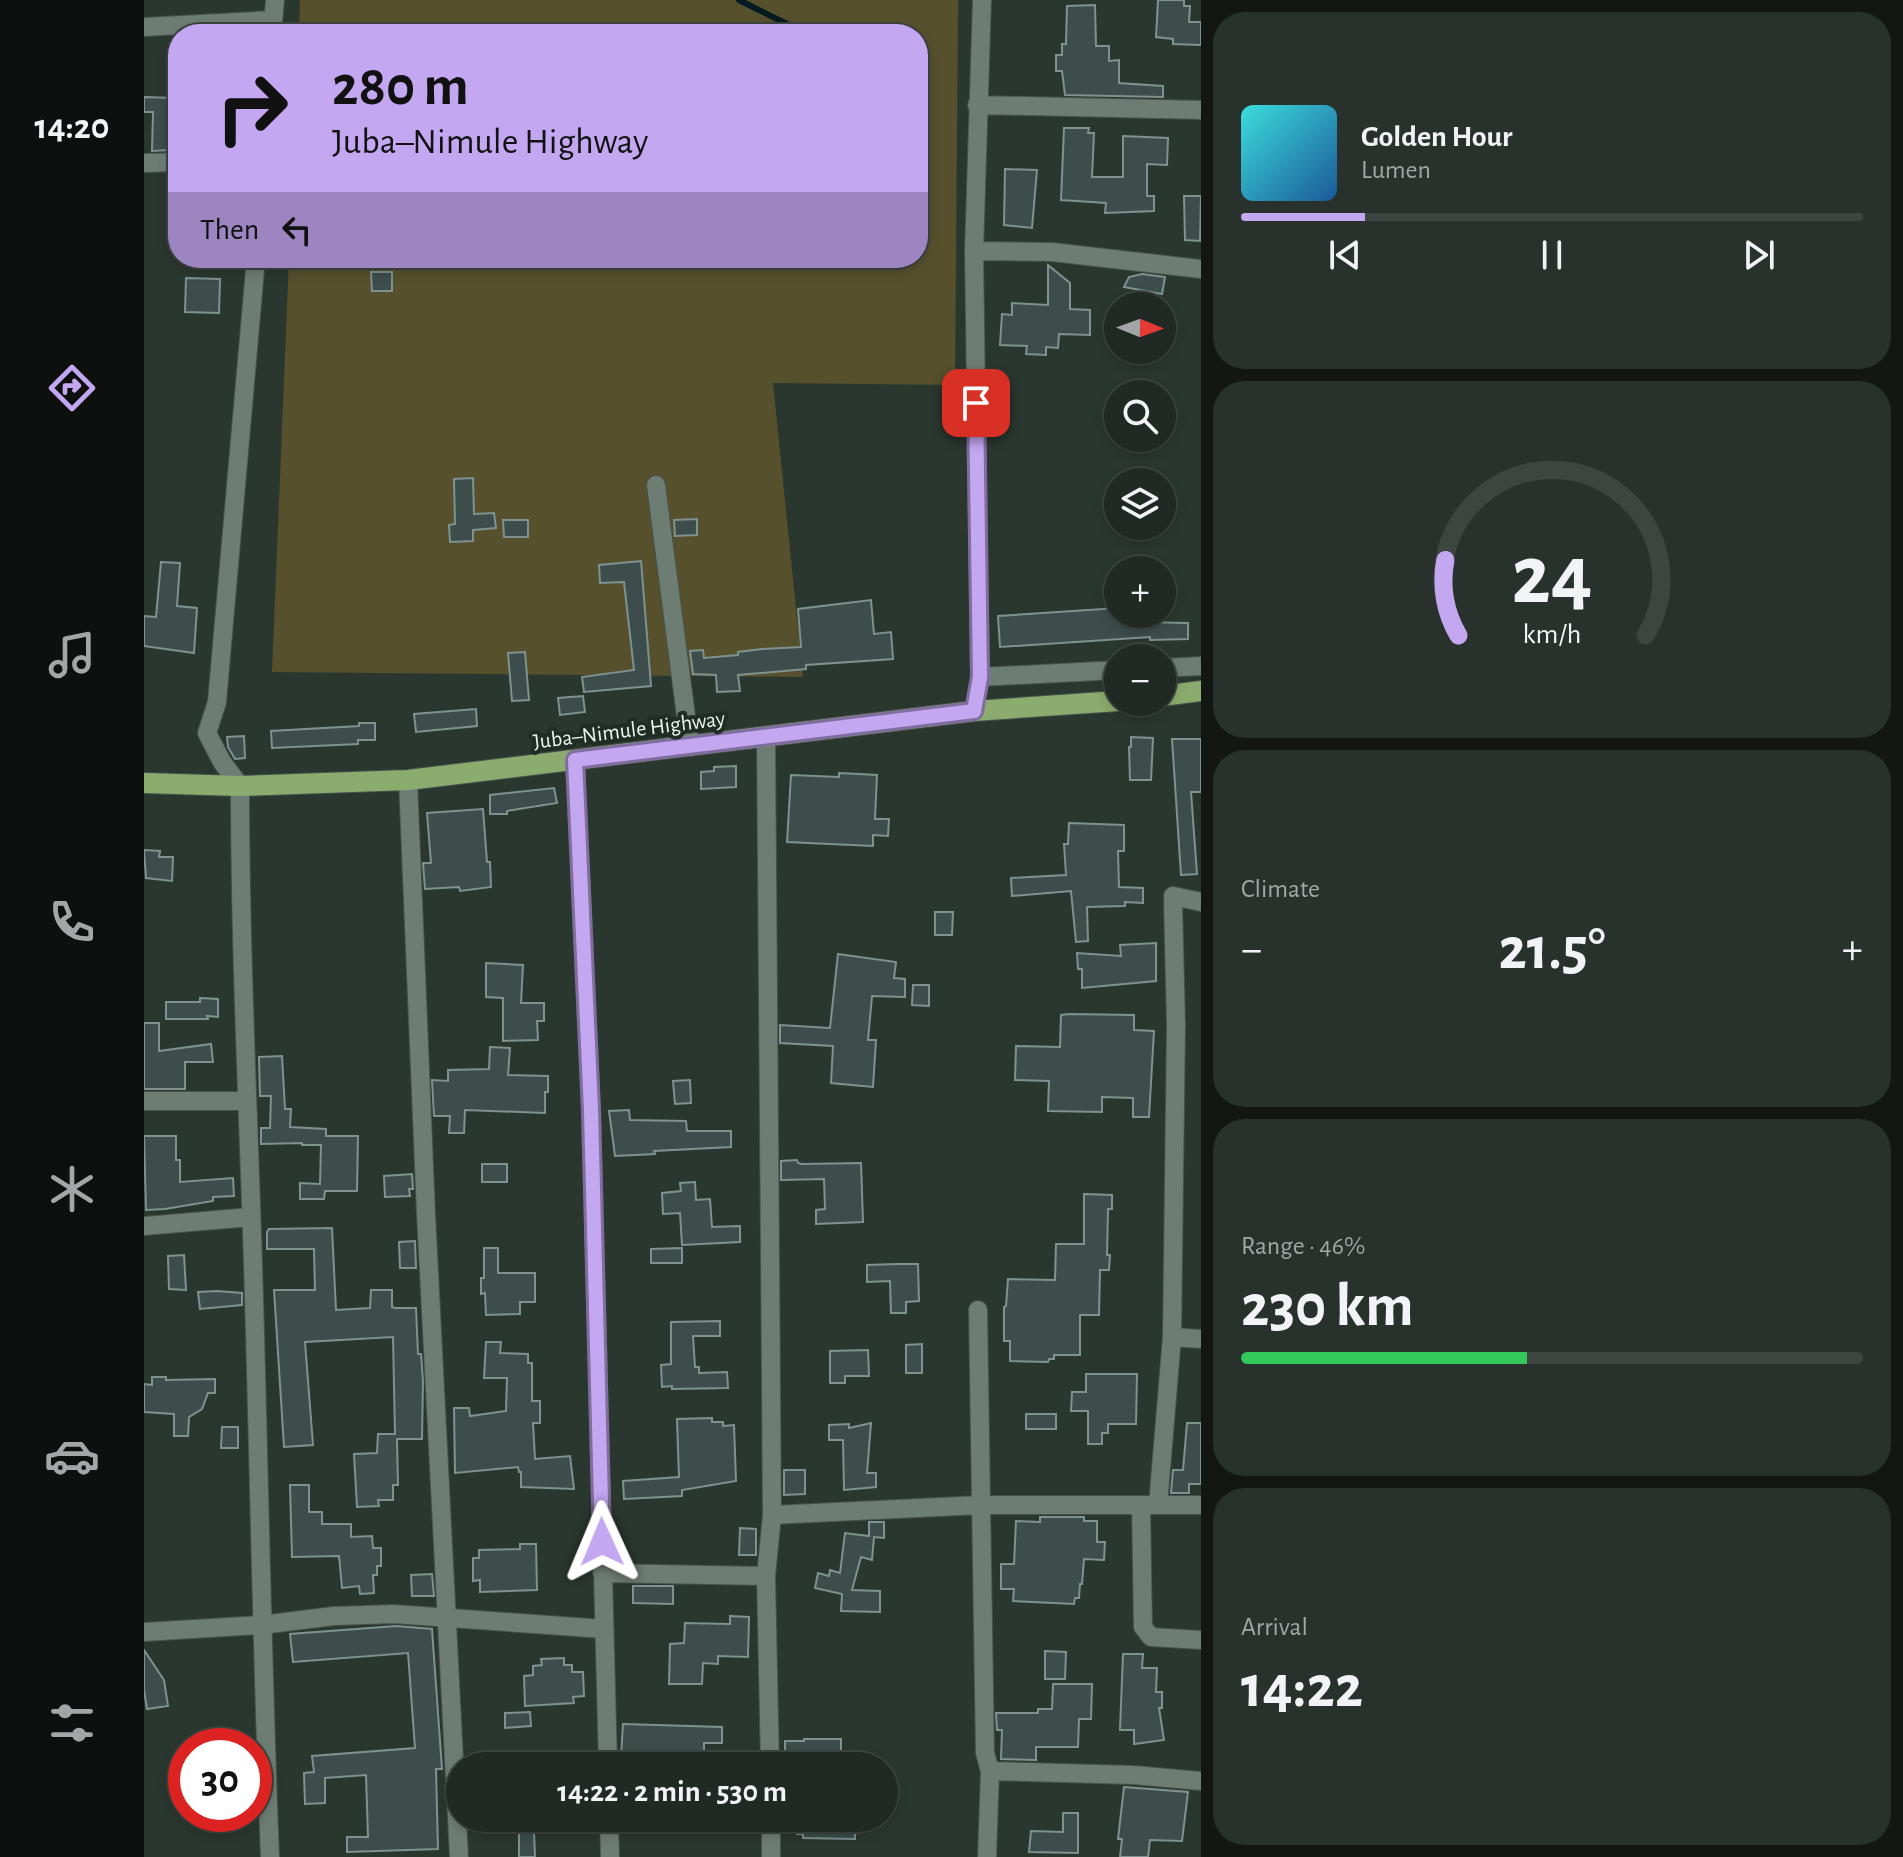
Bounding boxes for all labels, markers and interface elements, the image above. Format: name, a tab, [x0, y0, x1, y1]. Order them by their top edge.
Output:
icon: right	[200, 56, 304, 160]
text: 280 m	[332, 59, 469, 115]
text: 14:20	[34, 109, 110, 145]
text: Golden Hour	[1361, 122, 1513, 152]
text: Juba–Nimule Highway	[332, 124, 648, 160]
text: Lumen	[1361, 157, 1431, 183]
icon: left	[275, 208, 319, 252]
text: Then	[200, 215, 259, 245]
icon: previous	[1323, 233, 1367, 277]
icon: pause	[1530, 233, 1574, 277]
icon: next	[1737, 233, 1781, 277]
north arrow	[1104, 292, 1176, 364]
map controls	[1104, 292, 1176, 716]
icon: directions	[44, 360, 100, 416]
pin	[942, 369, 1010, 437]
button: search	[1104, 380, 1176, 452]
icon: arrive	[954, 381, 998, 425]
button: layers	[1104, 468, 1176, 540]
text: 24	[1511, 534, 1593, 618]
button: +	[1104, 556, 1176, 628]
text: km/h	[1523, 620, 1581, 649]
icon: music	[44, 627, 100, 683]
button: −	[1104, 644, 1176, 716]
street label: Juba–Nimule Highway	[532, 707, 727, 753]
text: Climate	[1241, 876, 1320, 902]
icon: phone	[44, 894, 100, 950]
text: 21.5°	[1498, 920, 1606, 980]
text: −	[1241, 928, 1262, 972]
text: +	[1842, 928, 1863, 972]
icon: climate	[44, 1161, 100, 1217]
text: Range · 46%	[1241, 1233, 1365, 1259]
text: 230 km	[1241, 1277, 1414, 1337]
icon: car	[44, 1428, 100, 1484]
position arrow	[560, 1500, 644, 1584]
text: Arrival	[1241, 1614, 1308, 1640]
text: 14:22	[1241, 1658, 1363, 1718]
icon: filters	[44, 1695, 100, 1751]
speed limit sign: 30	[168, 1728, 272, 1832]
text: 14:22 · 2 min · 530 m	[557, 1777, 787, 1807]

